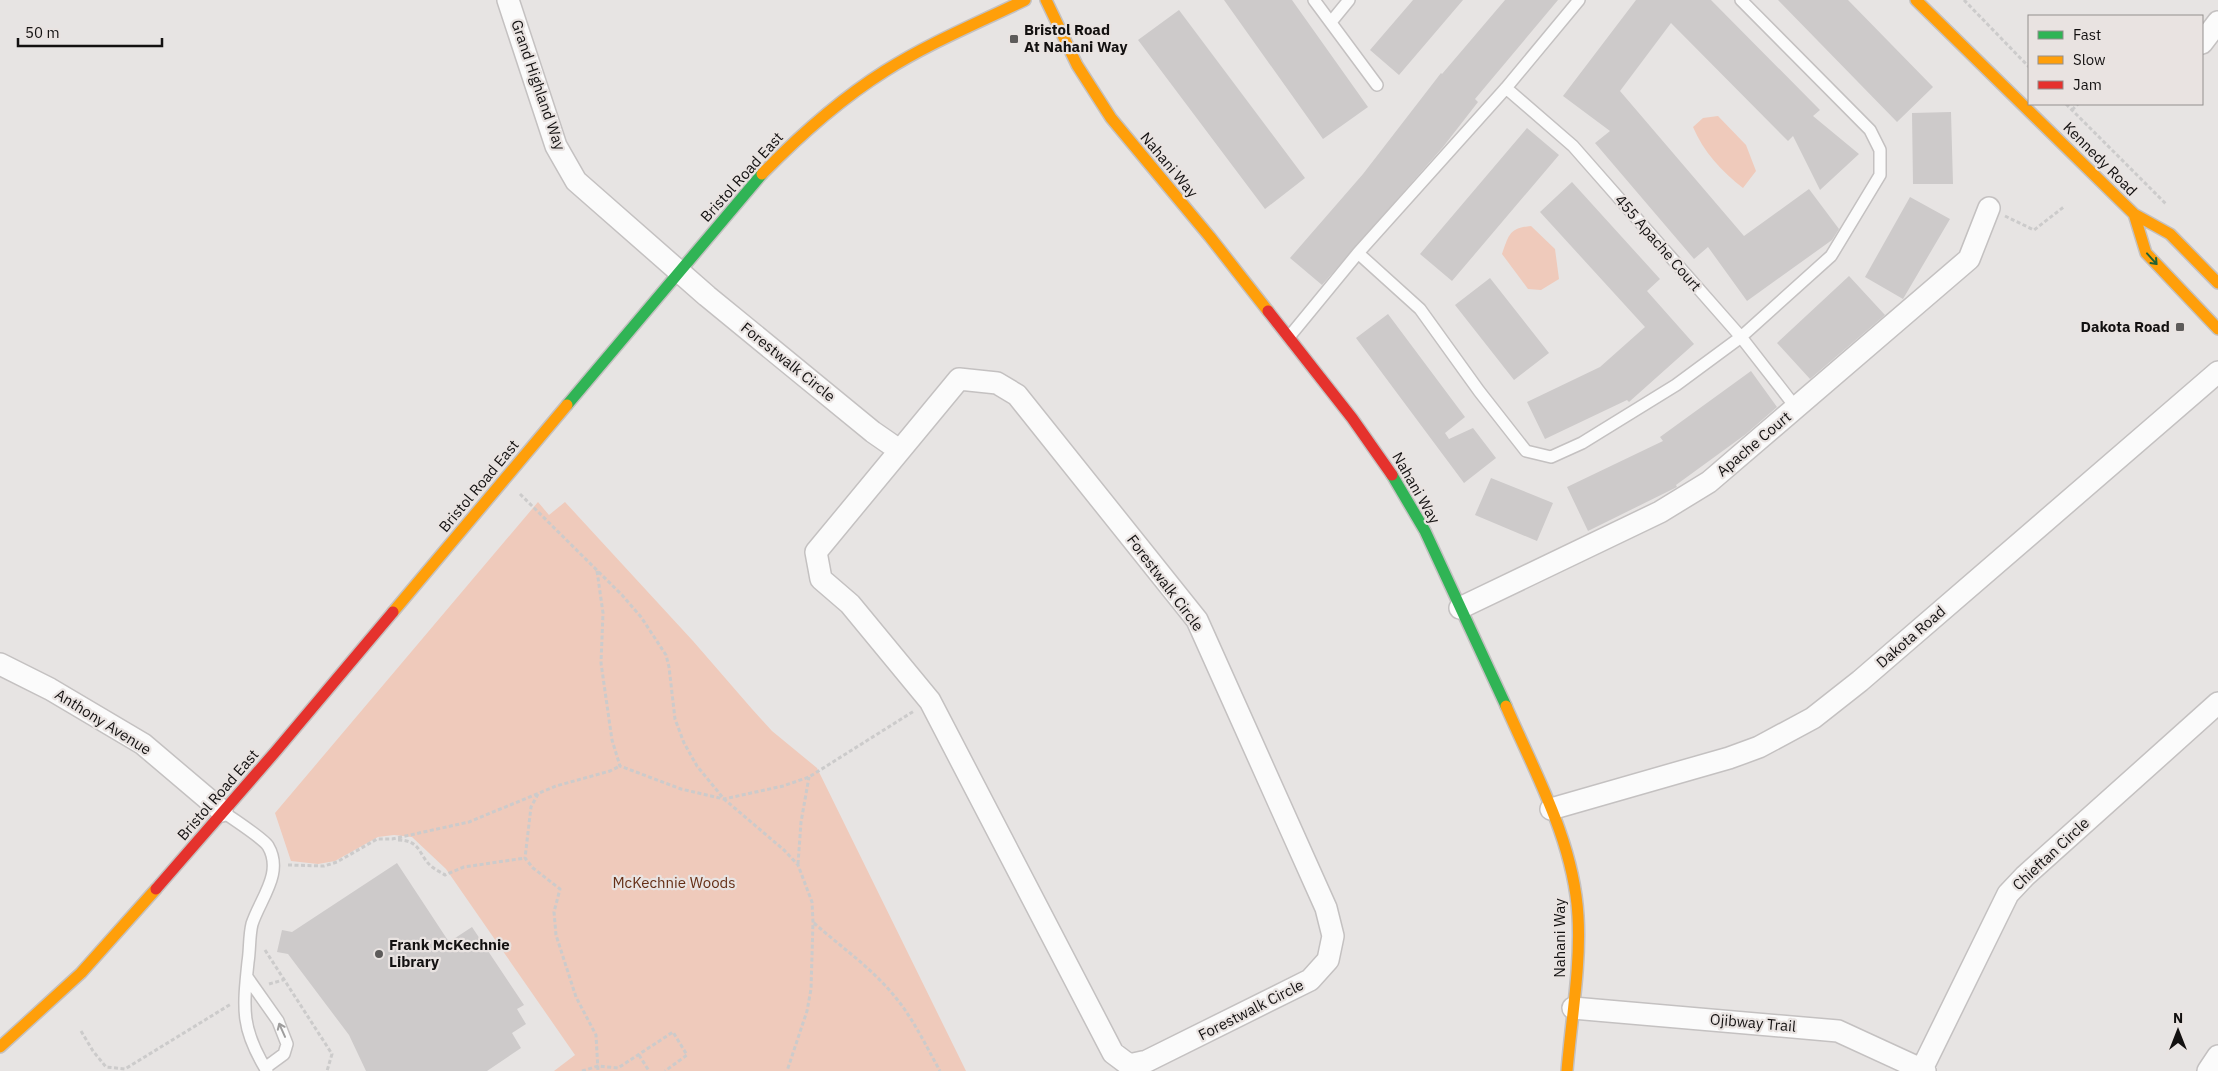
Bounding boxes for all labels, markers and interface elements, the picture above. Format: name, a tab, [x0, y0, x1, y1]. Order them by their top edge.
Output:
scale bar	[18, 15, 161, 47]
legend	[2028, 15, 2203, 105]
street label: Grand Highland Way	[507, 17, 570, 153]
place label: Bristol Road At Nahani Way	[1024, 20, 1127, 56]
text: 50 m	[25, 23, 60, 42]
text: Fast	[2073, 25, 2101, 44]
marker: Bristol Road At Nahani Way	[1008, 33, 1020, 45]
text: Slow	[2073, 50, 2106, 69]
text: Jam	[2073, 75, 2102, 94]
street label: Kennedy Road	[2059, 118, 2141, 200]
street label: Bristol Road East	[696, 128, 787, 226]
street label: Nahani Way	[1137, 128, 1203, 202]
street label: 455 Apache Court	[1611, 190, 1705, 295]
one-way arrow	[2146, 253, 2158, 265]
place label: Dakota Road	[2081, 317, 2170, 336]
street label: Forestwalk Circle	[737, 318, 839, 405]
marker: Dakota Road	[2174, 321, 2186, 333]
street label: Apache Court	[1713, 407, 1795, 480]
street label: Bristol Road East	[434, 436, 523, 536]
street label: Nahani Way	[1388, 449, 1445, 527]
street label: Forestwalk Circle	[1123, 531, 1208, 635]
street label: Dakota Road	[1872, 601, 1949, 672]
street label: Anthony Avenue	[52, 684, 155, 759]
street label: Bristol Road East	[173, 745, 262, 844]
street label: Chieftan Circle	[2008, 813, 2093, 894]
park label: McKechnie Woods	[612, 873, 736, 892]
street label: Nahani Way	[1550, 898, 1569, 978]
place label: Frank McKechnie Library	[389, 935, 510, 971]
marker: Frank McKechnie Library	[373, 948, 385, 960]
street label: Forestwalk Circle	[1195, 975, 1307, 1044]
north arrow	[2153, 1006, 2203, 1056]
street label: Ojibway Trail	[1709, 1009, 1797, 1036]
text: N	[2173, 1009, 2183, 1027]
one-way arrow	[276, 1023, 286, 1038]

